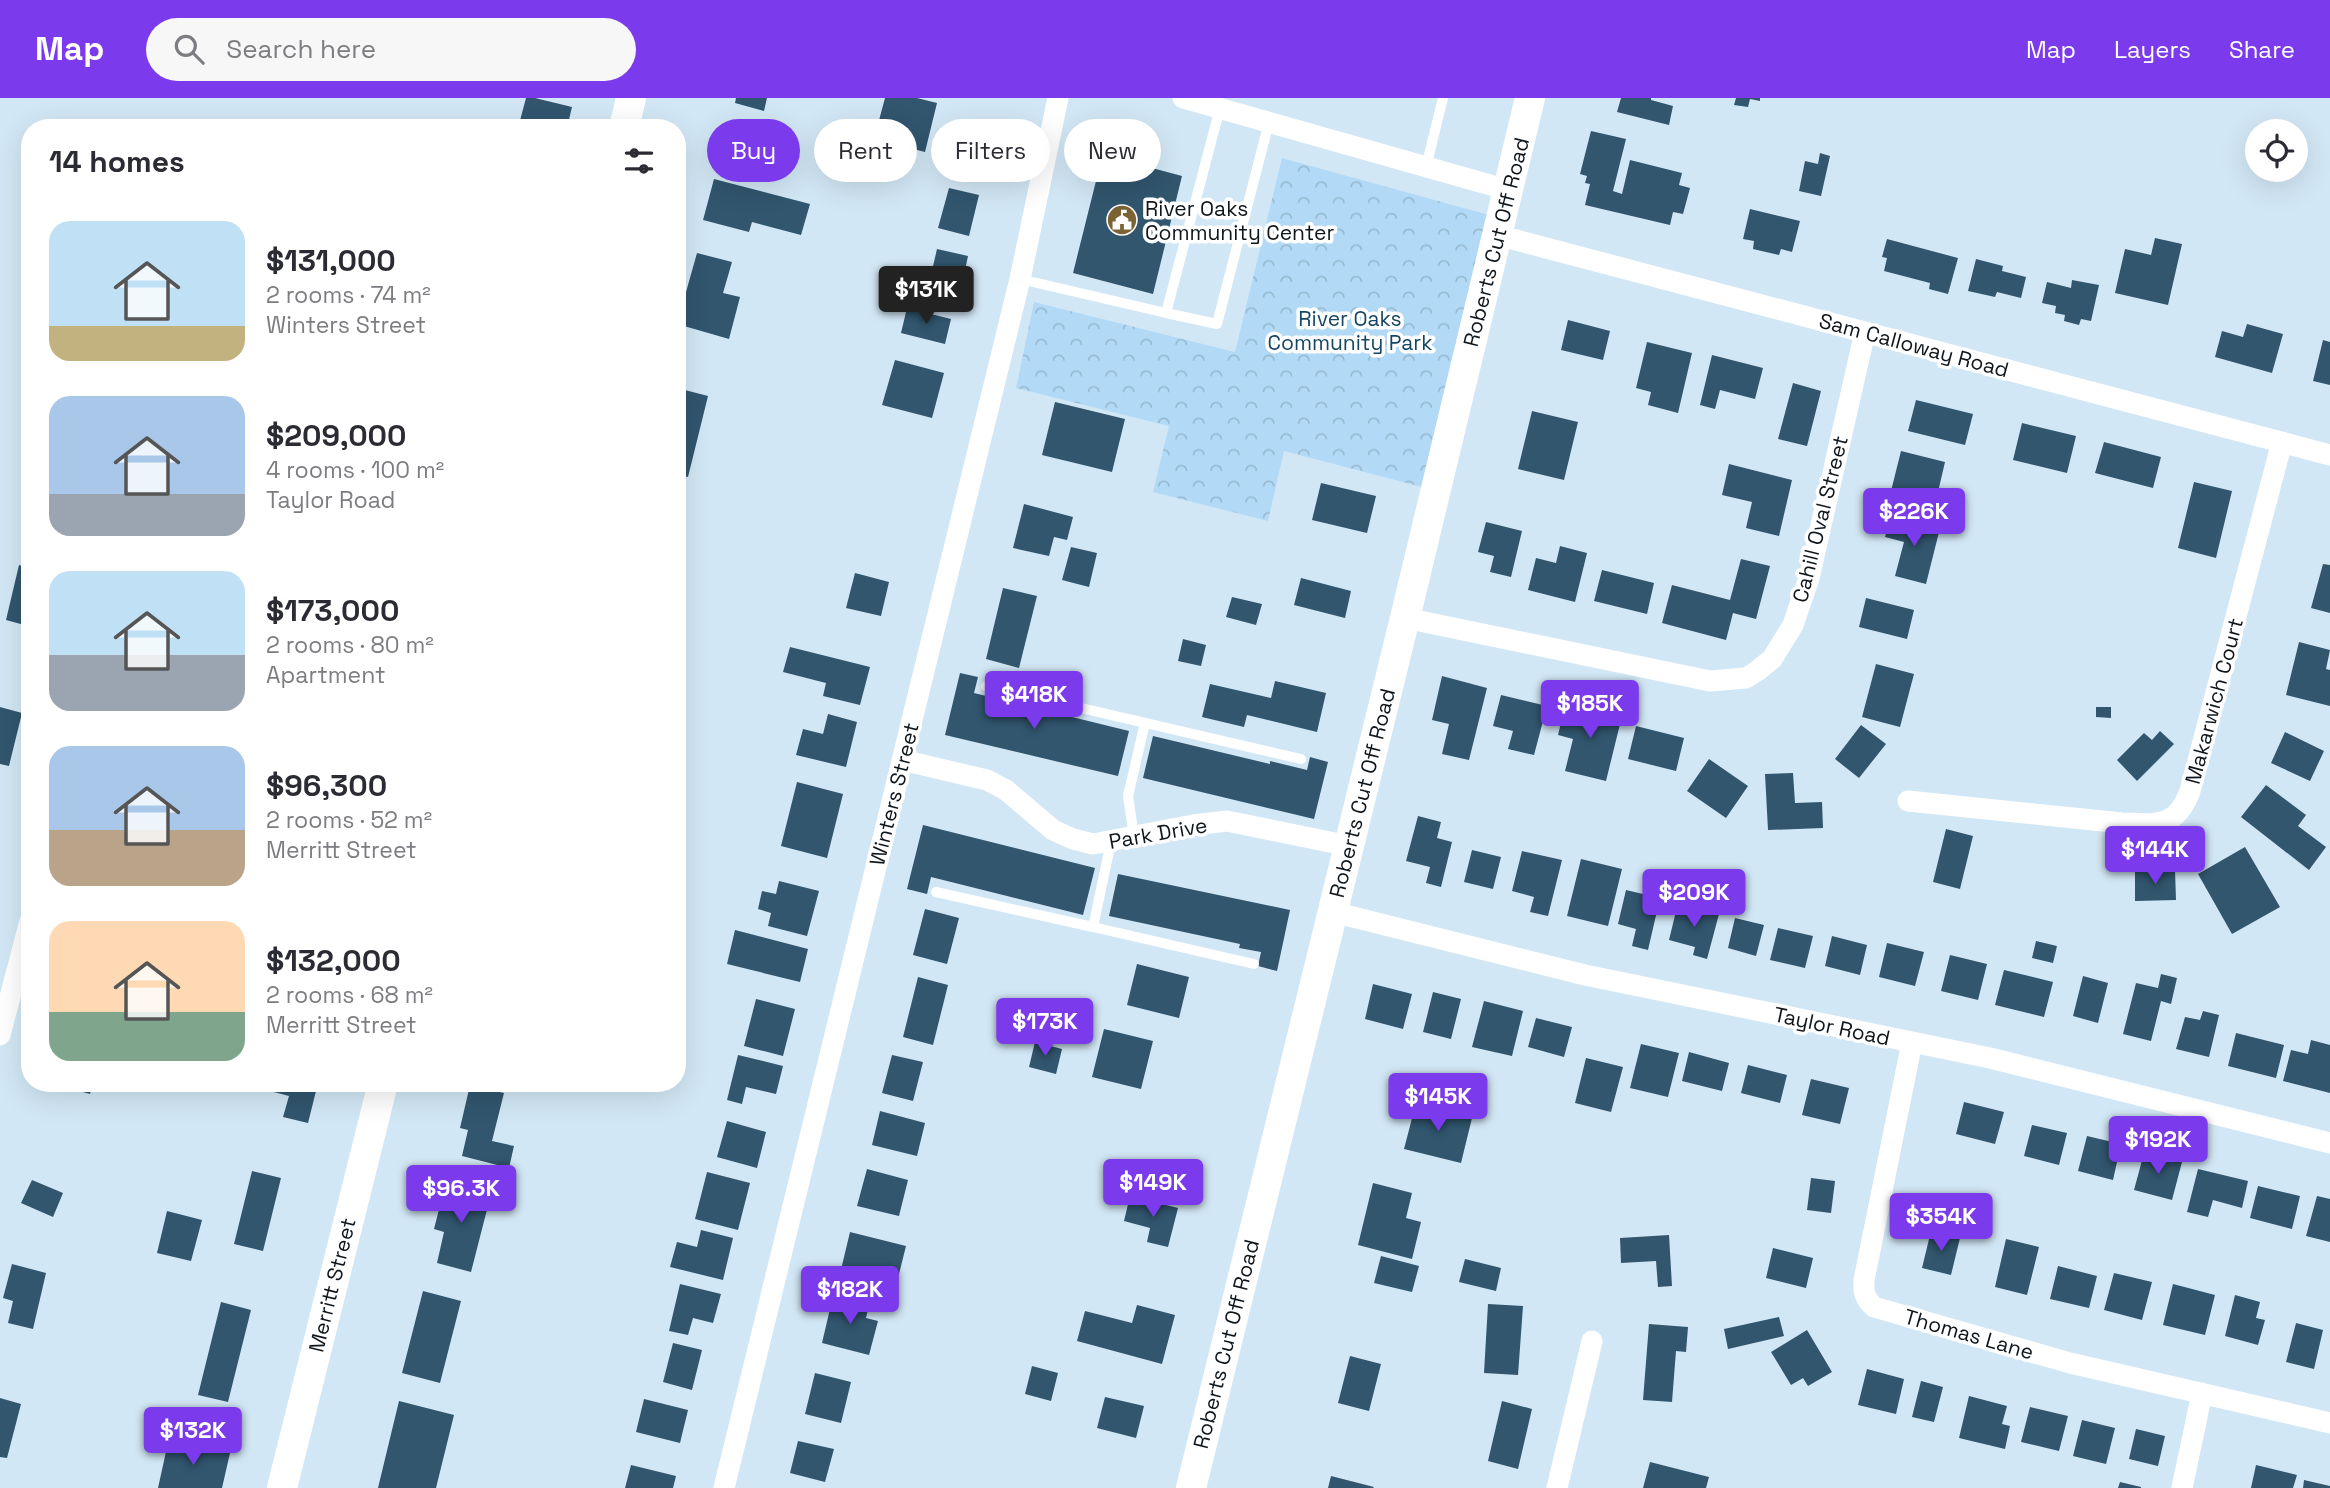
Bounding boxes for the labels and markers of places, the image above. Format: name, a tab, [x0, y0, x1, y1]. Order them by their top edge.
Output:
place label: River Oaks Community Center	[1145, 195, 1334, 246]
public building icon: River Oaks Community Center	[1105, 203, 1139, 237]
pin: $131K	[877, 266, 975, 326]
pin: $226K	[1865, 489, 1963, 548]
pin: $418K	[985, 672, 1083, 731]
pin: $185K	[1541, 680, 1639, 740]
pin: $144K	[2106, 826, 2204, 886]
pin: $209K	[1645, 870, 1743, 929]
pin: $173K	[996, 998, 1094, 1058]
pin: $145K	[1389, 1074, 1487, 1133]
pin: $192K	[2109, 1116, 2207, 1176]
pin: $149K	[1104, 1160, 1202, 1219]
pin: $96.3K	[404, 1166, 518, 1225]
pin: $354K	[1892, 1194, 1990, 1253]
pin: $182K	[801, 1266, 899, 1326]
pin: $132K	[144, 1408, 242, 1467]

